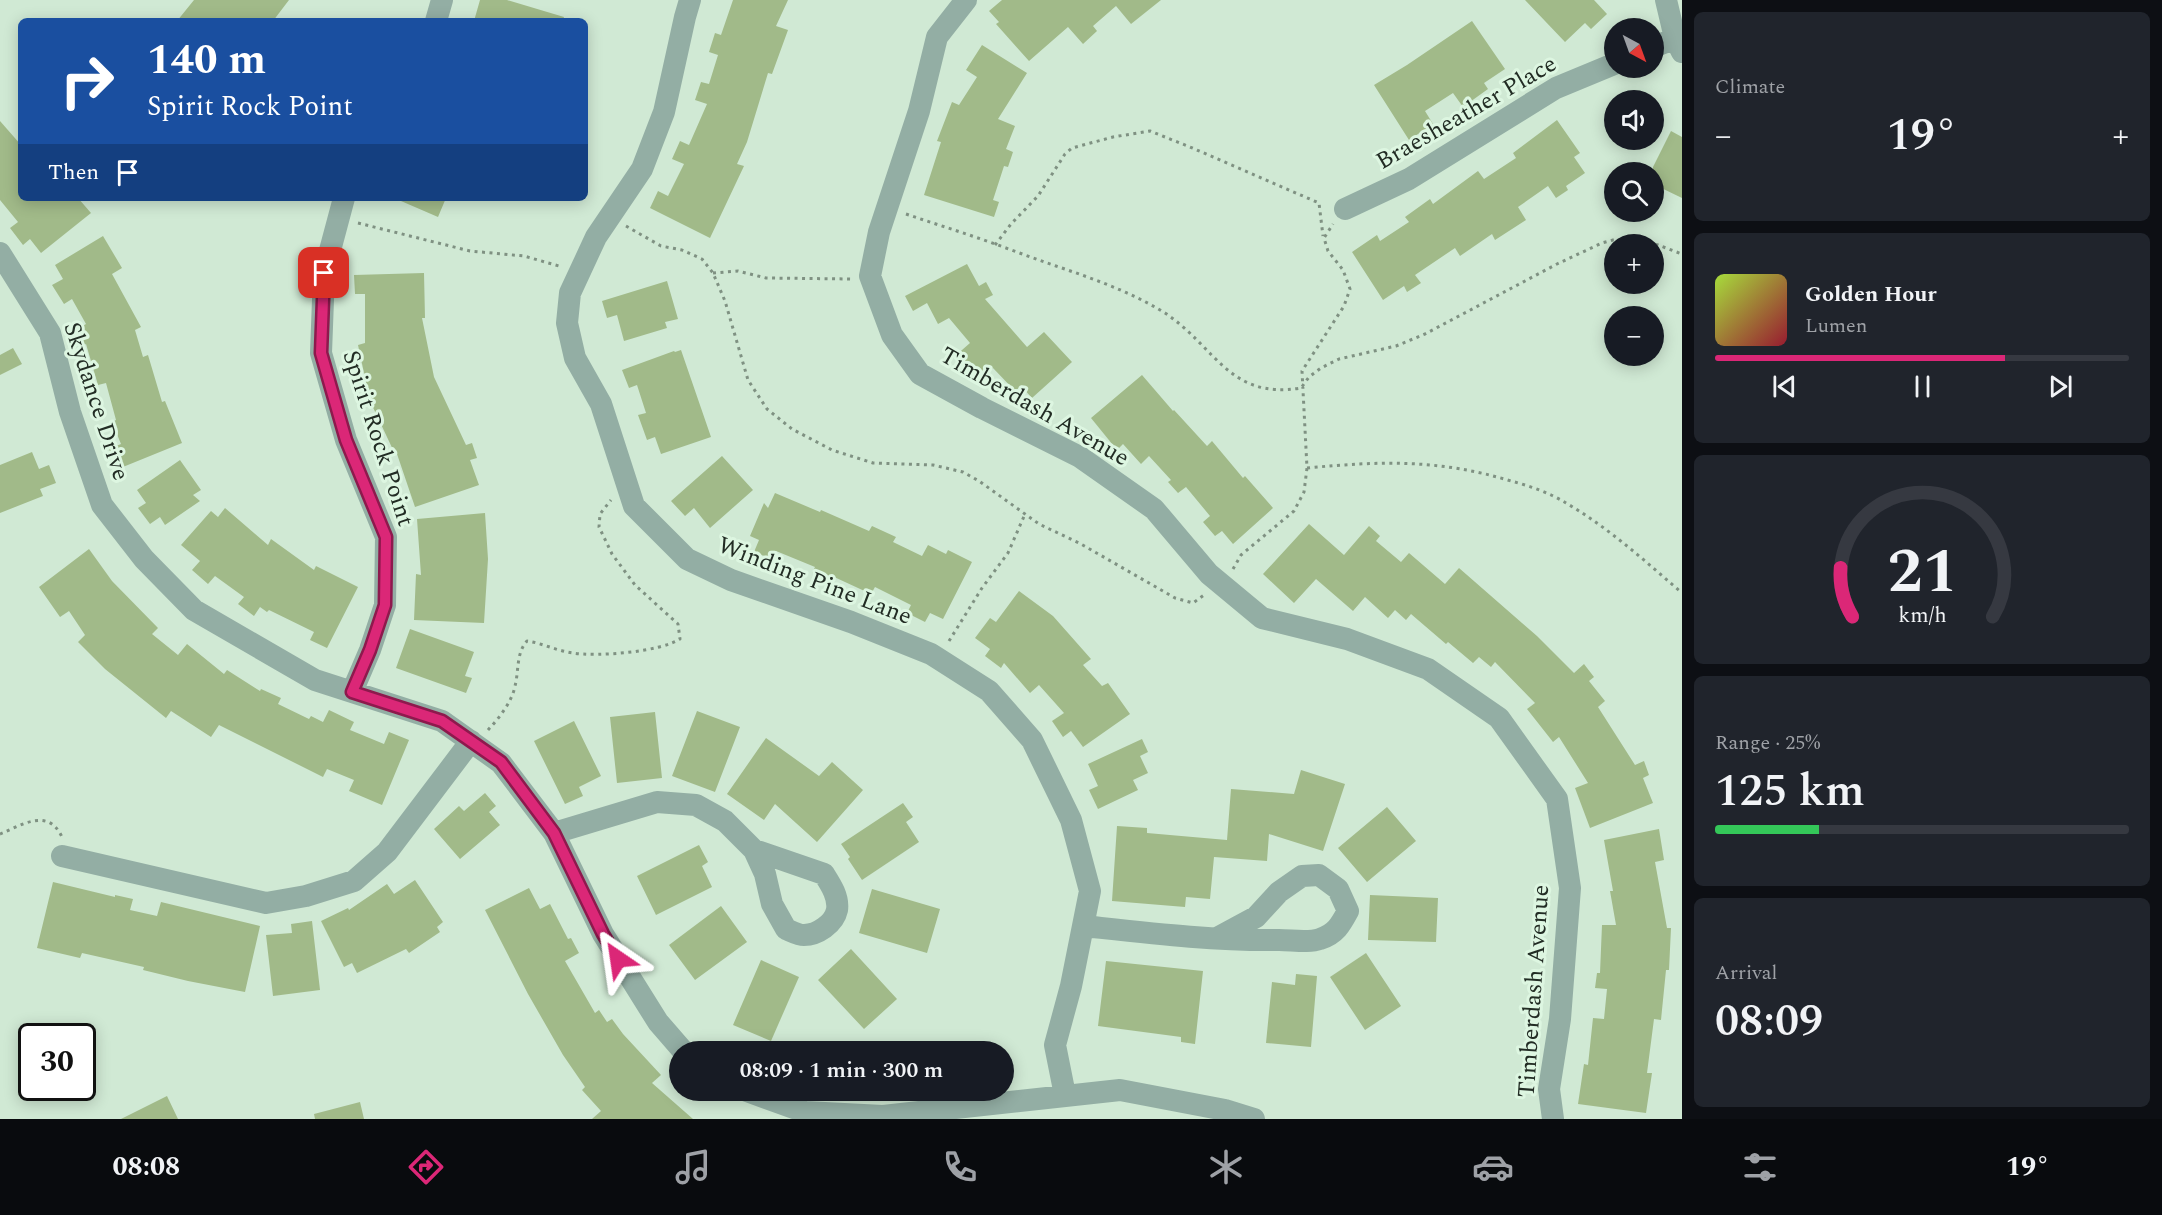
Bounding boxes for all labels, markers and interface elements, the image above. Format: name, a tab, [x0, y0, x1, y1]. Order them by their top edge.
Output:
north arrow	[1604, 18, 1664, 78]
map controls	[1604, 18, 1664, 366]
text: 140 m	[147, 29, 266, 92]
icon: right	[48, 42, 126, 120]
street label: Braesheather Place	[1369, 46, 1564, 179]
text: Climate	[1715, 72, 1785, 102]
text: Spirit Rock Point	[147, 86, 353, 128]
button: sound	[1604, 90, 1664, 150]
text: 19°	[1887, 101, 1957, 170]
text: −	[1715, 111, 1732, 161]
text: +	[2113, 111, 2129, 161]
text: Then	[48, 156, 99, 189]
icon: arrive	[111, 156, 144, 189]
button: search	[1604, 162, 1664, 222]
button: +	[1604, 234, 1664, 294]
pin	[298, 247, 349, 298]
icon: arrive	[307, 256, 340, 289]
text: Golden Hour	[1805, 278, 1937, 311]
button: −	[1604, 306, 1664, 366]
text: Lumen	[1805, 311, 1867, 341]
street label: Skydance Drive	[53, 317, 139, 485]
street label: Timberdash Avenue	[933, 338, 1136, 476]
street label: Spirit Rock Point	[333, 346, 423, 531]
icon: previous	[1768, 370, 1801, 403]
icon: pause	[1906, 370, 1939, 403]
icon: next	[2044, 370, 2077, 403]
text: 21	[1887, 525, 1957, 620]
street label: Winding Pine Lane	[712, 527, 917, 635]
text: km/h	[1898, 599, 1946, 632]
text: Range · 25%	[1715, 728, 1820, 758]
text: 125 km	[1715, 757, 1865, 826]
street label: Timberdash Avenue	[1509, 883, 1559, 1099]
position arrow	[586, 927, 650, 991]
text: Arrival	[1715, 958, 1777, 988]
text: 08:09	[1715, 987, 1823, 1056]
speed limit sign: 30	[18, 1023, 96, 1101]
text: 08:09 · 1 min · 300 m	[740, 1054, 943, 1087]
text: 08:08	[112, 1146, 180, 1188]
icon: directions	[405, 1146, 447, 1188]
icon: music	[672, 1146, 714, 1188]
icon: phone	[939, 1146, 981, 1188]
icon: climate	[1205, 1146, 1247, 1188]
icon: car	[1472, 1146, 1514, 1188]
icon: filters	[1739, 1146, 1781, 1188]
text: 19°	[2006, 1146, 2050, 1188]

